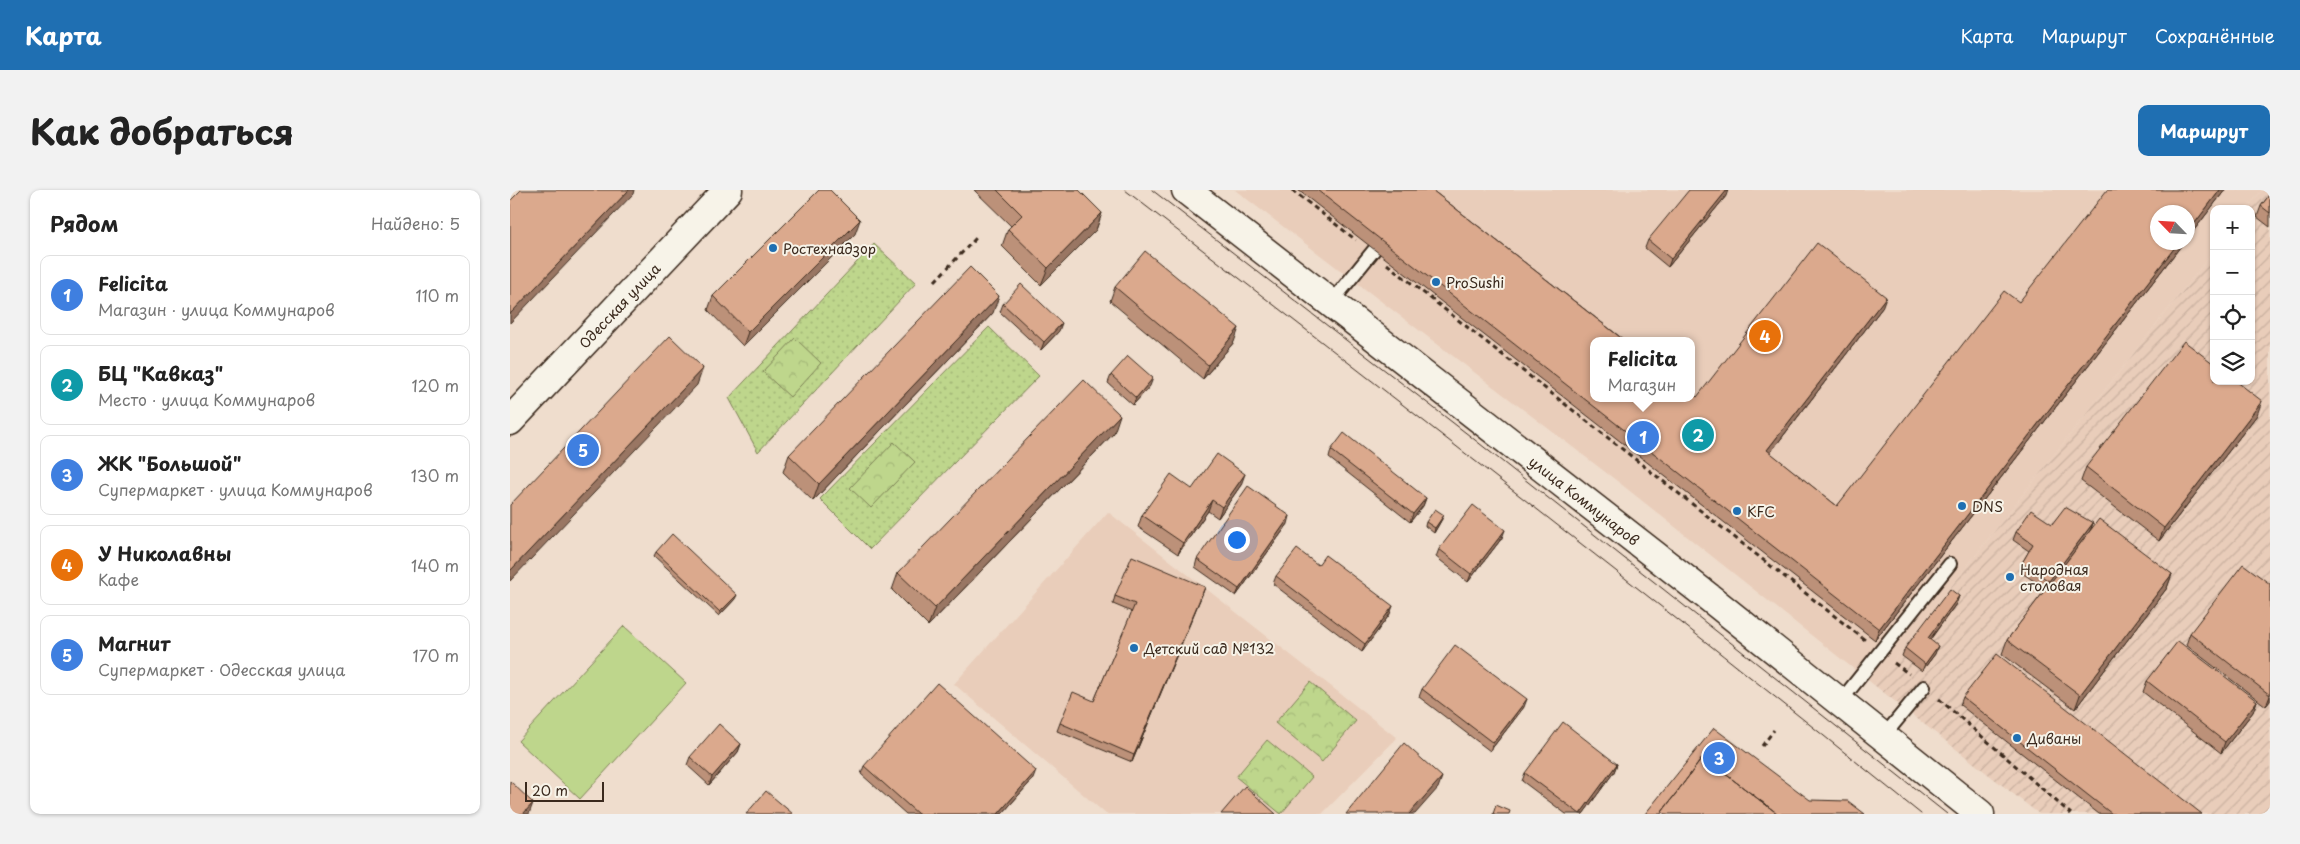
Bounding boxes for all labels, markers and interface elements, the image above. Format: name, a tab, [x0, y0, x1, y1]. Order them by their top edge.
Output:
text: Карта	[25, 17, 102, 53]
text: Карта	[1961, 22, 2013, 49]
text: Маршрут	[2041, 22, 2127, 49]
text: Сохранённые	[2155, 22, 2275, 49]
text: Как добраться	[30, 104, 294, 157]
button: Маршрут	[2138, 105, 2270, 156]
north arrow	[2150, 205, 2195, 250]
map controls	[2210, 205, 2255, 385]
button: +	[2210, 205, 2255, 250]
text: Рядом	[50, 207, 118, 239]
text: Найдено: 5	[371, 211, 460, 235]
place label: Ростехнадзор	[783, 238, 876, 259]
marker: Ростехнадзор	[767, 242, 779, 254]
button: −	[2210, 250, 2255, 295]
street label: Одесская улица	[574, 258, 665, 353]
text: Felicita	[98, 269, 168, 297]
place label: ProSushi	[1446, 272, 1504, 293]
marker: ProSushi	[1430, 276, 1442, 288]
text: 1	[63, 283, 71, 307]
text: 110 m	[416, 283, 459, 307]
button: locate	[2210, 295, 2255, 340]
text: Магазин · улица Коммунаров	[98, 297, 335, 321]
pin: 4	[1749, 317, 1781, 355]
popup	[1590, 337, 1695, 402]
button: layers	[2210, 340, 2255, 385]
text: Felicita	[1608, 344, 1677, 372]
text: БЦ "Кавказ"	[98, 359, 223, 387]
text: Магазин	[1608, 372, 1676, 396]
text: 2	[61, 373, 73, 397]
text: 120 m	[412, 373, 459, 397]
text: Место · улица Коммунаров	[98, 387, 315, 411]
pin: 2	[1682, 416, 1714, 454]
pin: 1	[1627, 418, 1659, 456]
pin: 5	[567, 431, 599, 469]
text: ЖК "Большой"	[98, 449, 241, 477]
street label: улица Коммунаров	[1525, 451, 1644, 550]
text: 3	[62, 463, 72, 487]
text: 130 m	[411, 463, 459, 487]
text: Супермаркет · улица Коммунаров	[98, 477, 373, 501]
place label: DNS	[1972, 496, 2003, 517]
marker: DNS	[1956, 500, 1968, 512]
place label: KFC	[1747, 501, 1775, 522]
marker: KFC	[1731, 505, 1743, 517]
your location	[1224, 527, 1250, 553]
text: У Николавны	[98, 539, 231, 567]
text: 4	[62, 553, 72, 577]
text: 140 m	[411, 553, 459, 577]
place label: Народная столовая	[2020, 559, 2089, 596]
text: Кафе	[98, 567, 139, 591]
marker: Народная столовая	[2004, 571, 2016, 583]
text: Магнит	[98, 629, 170, 657]
place label: Детский сад №132	[1143, 638, 1275, 659]
marker: Детский сад №132	[1128, 642, 1140, 654]
text: 5	[62, 643, 72, 667]
text: 170 m	[413, 643, 459, 667]
text: Супермаркет · Одесская улица	[98, 657, 345, 681]
place label: Диваны	[2026, 728, 2081, 749]
marker: Диваны	[2011, 732, 2023, 744]
pin: 3	[1703, 739, 1735, 777]
scale bar	[525, 779, 604, 802]
text: 20 m	[532, 780, 568, 801]

